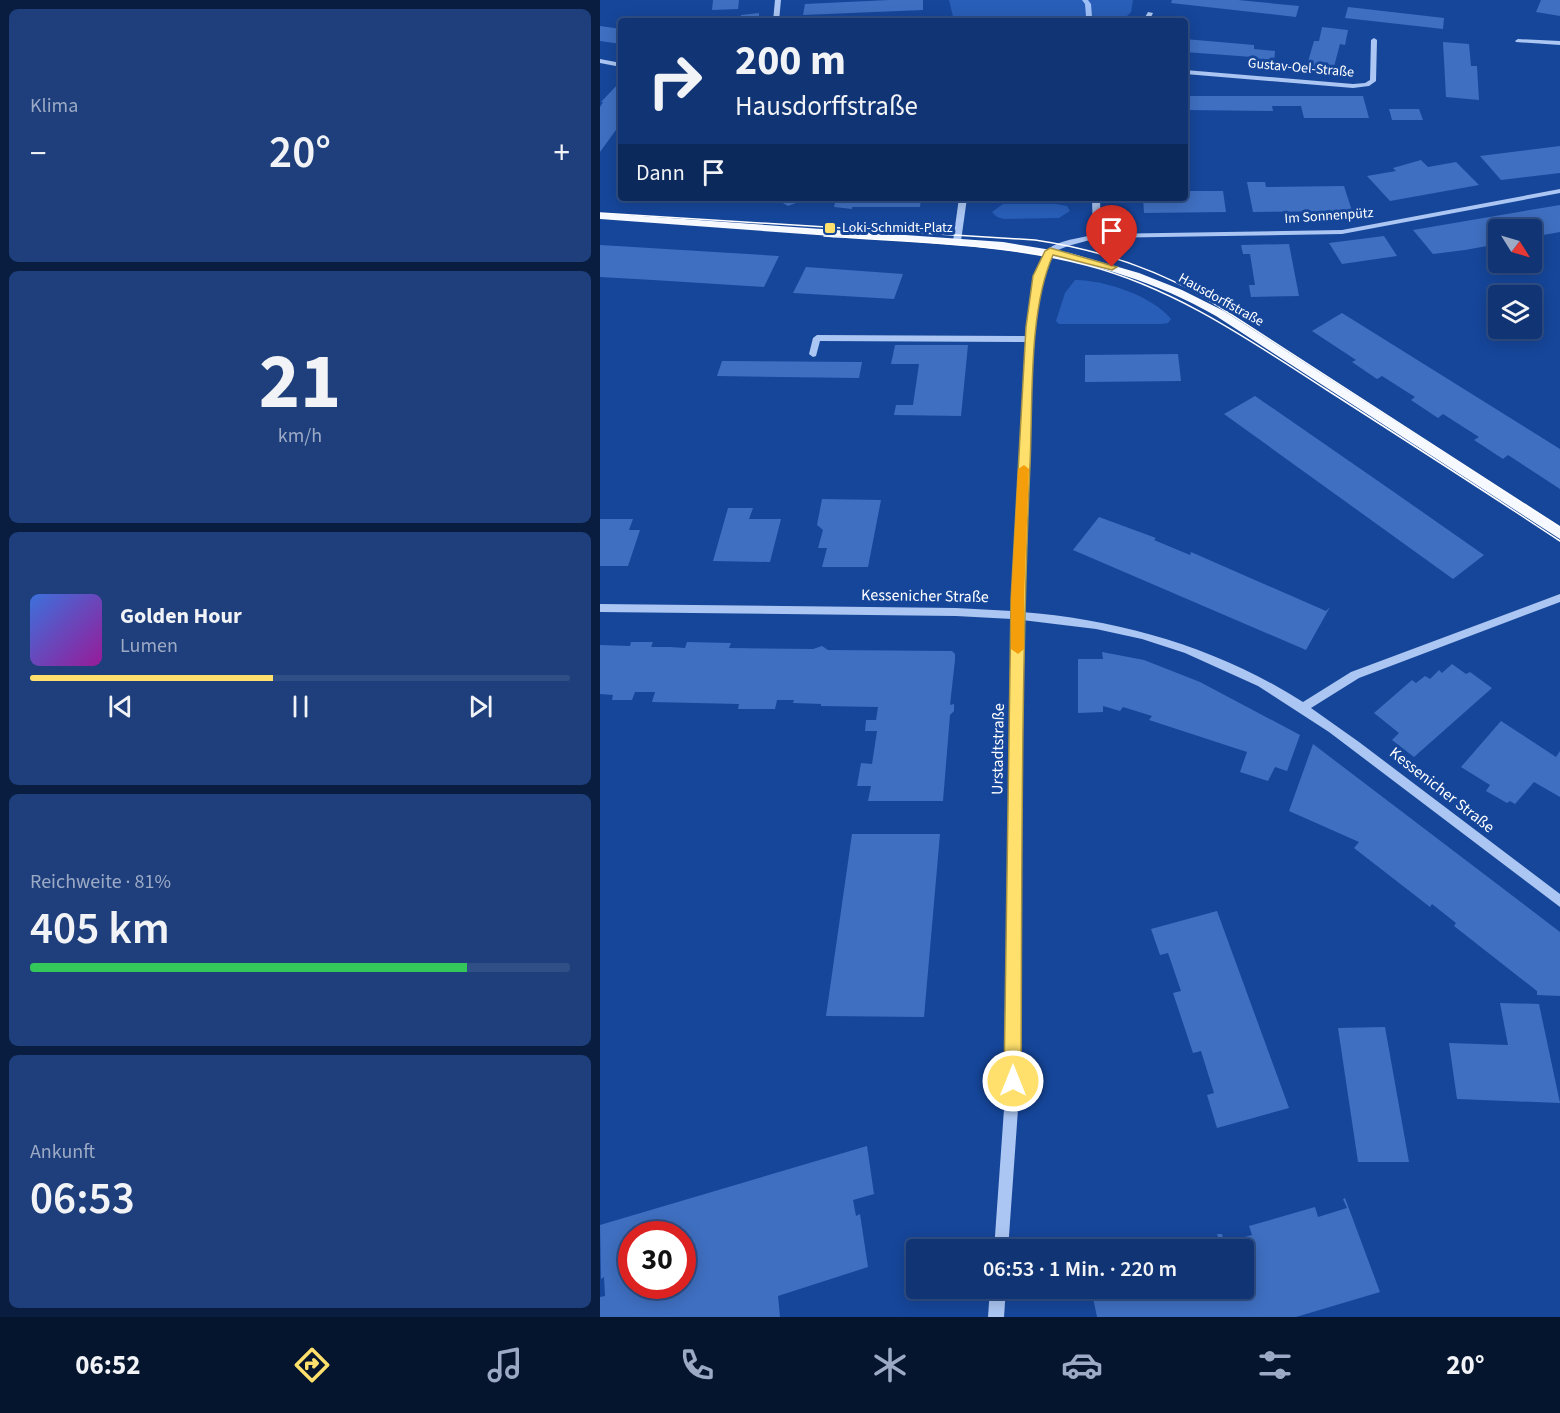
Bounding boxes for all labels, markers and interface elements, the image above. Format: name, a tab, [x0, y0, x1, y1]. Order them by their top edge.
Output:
text: 200 m	[735, 31, 846, 91]
icon: right	[636, 42, 714, 120]
street label: Gustav-Oel-Straße	[1247, 53, 1355, 83]
text: Hausdorffstraße	[735, 87, 918, 126]
text: Klima	[30, 92, 78, 120]
text: 20°	[269, 121, 331, 185]
text: −	[30, 130, 46, 177]
text: +	[554, 130, 570, 177]
icon: arrive	[697, 156, 730, 189]
text: Dann	[636, 157, 685, 189]
street label: Im Sonnenpütz	[1284, 203, 1374, 229]
pin	[1086, 205, 1137, 267]
icon: arrive	[1095, 214, 1128, 247]
place label: Loki-Schmidt-Platz	[842, 218, 953, 238]
north arrow	[1488, 219, 1542, 273]
map controls	[1488, 219, 1542, 339]
marker: Loki-Schmidt-Platz	[823, 221, 837, 235]
street label: Hausdorffstraße	[1175, 268, 1267, 332]
button: layers	[1488, 285, 1542, 339]
text: 21	[259, 327, 341, 438]
text: km/h	[278, 422, 322, 450]
street label: Kessenicher Straße	[861, 584, 989, 608]
text: Golden Hour	[120, 600, 242, 632]
text: Lumen	[120, 632, 178, 660]
icon: previous	[104, 690, 137, 723]
icon: pause	[284, 690, 317, 723]
icon: next	[464, 690, 497, 723]
street label: Urstadtstraße	[986, 703, 1010, 795]
street label: Kessenicher Straße	[1385, 742, 1499, 838]
text: Reichweite · 81%	[30, 868, 171, 896]
text: 405 km	[30, 897, 170, 961]
position arrow	[981, 1049, 1045, 1113]
text: Ankunft	[30, 1138, 95, 1166]
text: 06:53	[30, 1167, 135, 1231]
speed limit sign: 30	[618, 1221, 696, 1299]
text: 06:53 · 1 Min. · 220 m	[983, 1253, 1177, 1285]
icon: directions	[291, 1344, 333, 1386]
icon: music	[484, 1344, 526, 1386]
icon: phone	[676, 1344, 718, 1386]
icon: climate	[869, 1344, 911, 1386]
icon: car	[1061, 1344, 1103, 1386]
icon: filters	[1254, 1344, 1296, 1386]
text: 06:52	[75, 1346, 140, 1385]
text: 20°	[1446, 1346, 1485, 1385]

